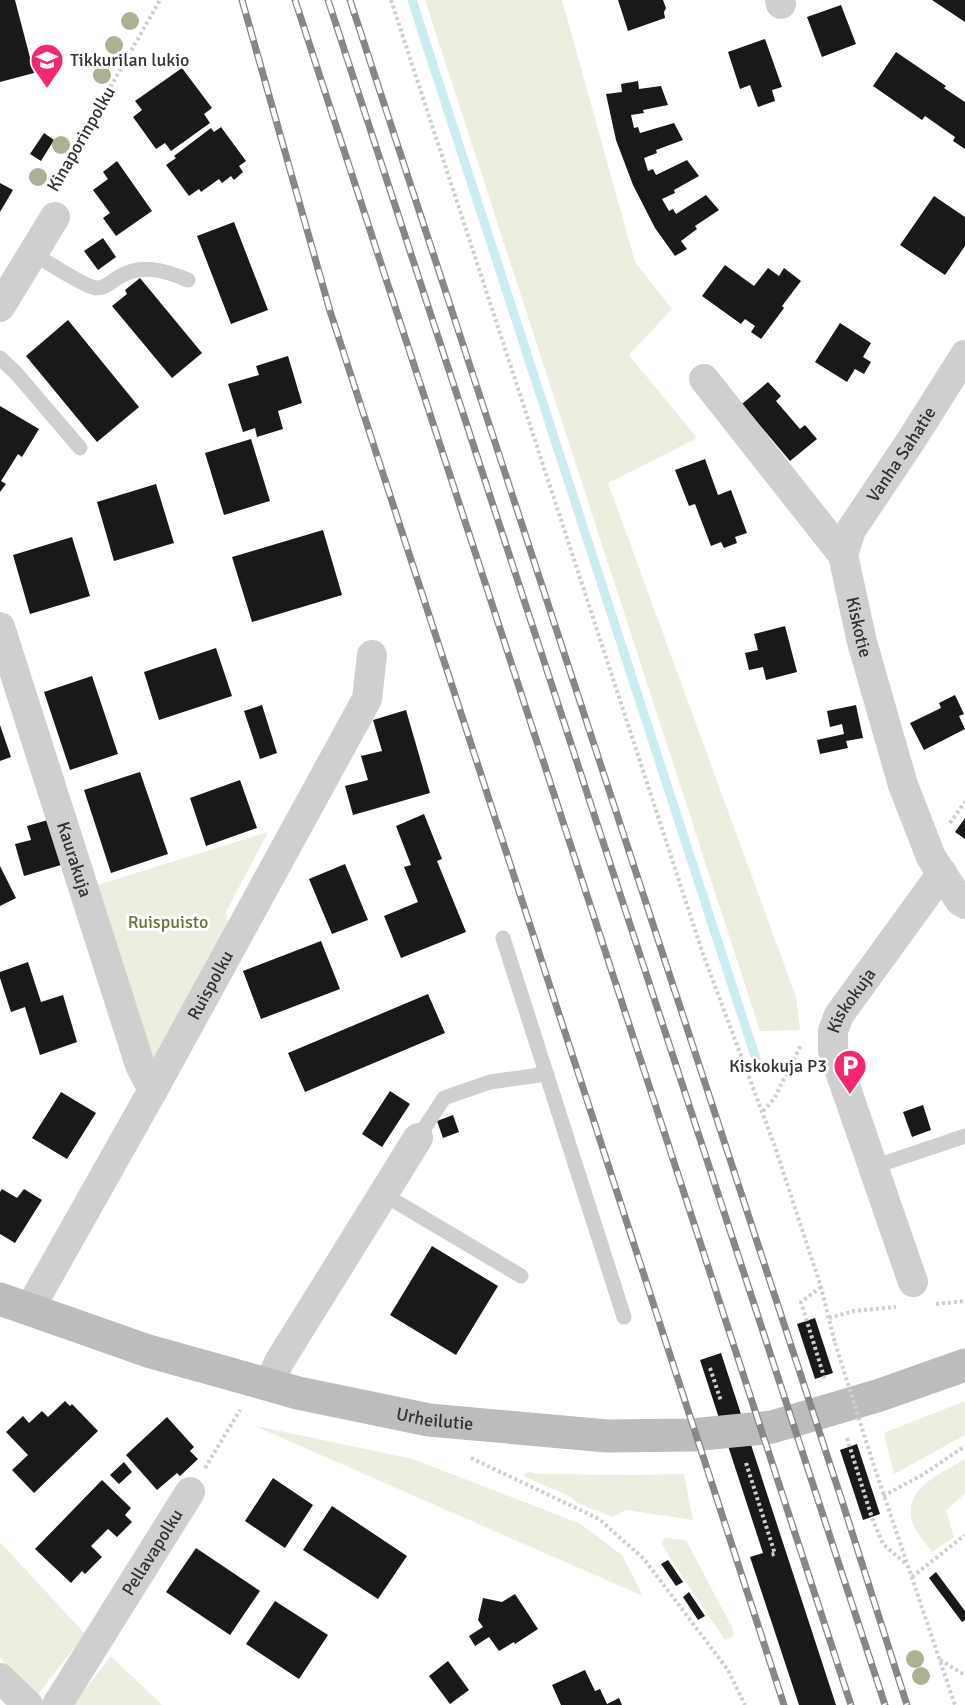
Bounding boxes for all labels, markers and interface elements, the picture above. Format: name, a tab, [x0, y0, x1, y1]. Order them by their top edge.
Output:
school or university icon: Tikkurilan lukio	[29, 42, 65, 89]
place label: Tikkurilan lukio	[70, 49, 189, 71]
street label: Kinaporinpolku	[42, 82, 120, 196]
street label: Vanha Sahatie	[862, 403, 941, 506]
street label: Kiskotie	[841, 595, 877, 660]
street label: Kaurakuja	[52, 819, 97, 900]
park label: Ruispuisto	[128, 911, 208, 933]
street label: Ruispolku	[183, 947, 238, 1024]
street label: Kiskokuja	[822, 964, 881, 1036]
parking icon: Kiskokuja P3	[832, 1048, 868, 1095]
place label: Kiskokuja P3	[729, 1055, 827, 1077]
street label: Urheilutie	[394, 1403, 474, 1435]
street label: Pellavapolku	[117, 1505, 188, 1600]

